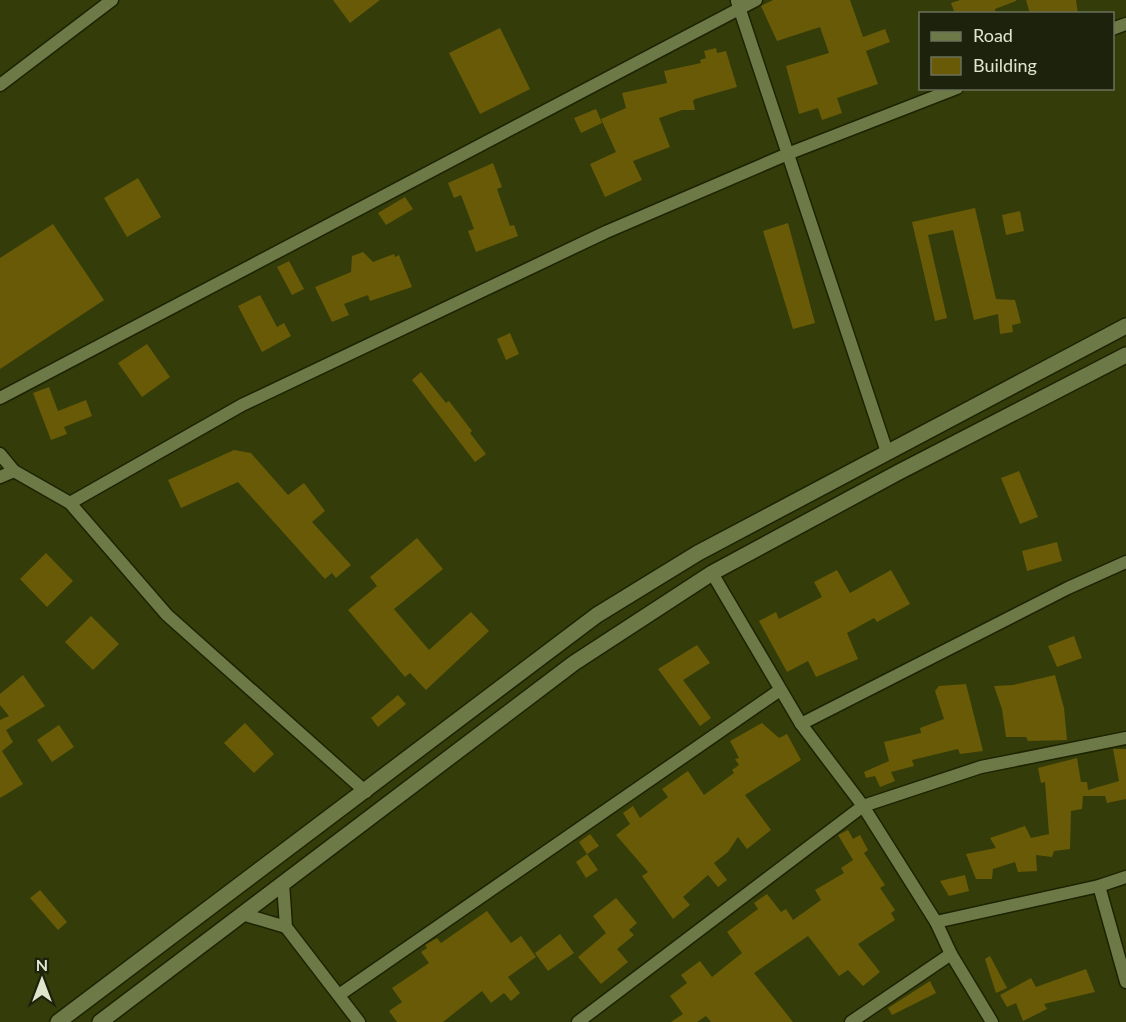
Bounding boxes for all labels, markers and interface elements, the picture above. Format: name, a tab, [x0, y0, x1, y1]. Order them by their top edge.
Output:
legend	[919, 12, 1114, 90]
text: Road	[973, 24, 1013, 46]
text: Building	[973, 54, 1037, 76]
north arrow	[12, 950, 72, 1010]
text: N	[36, 955, 48, 974]

